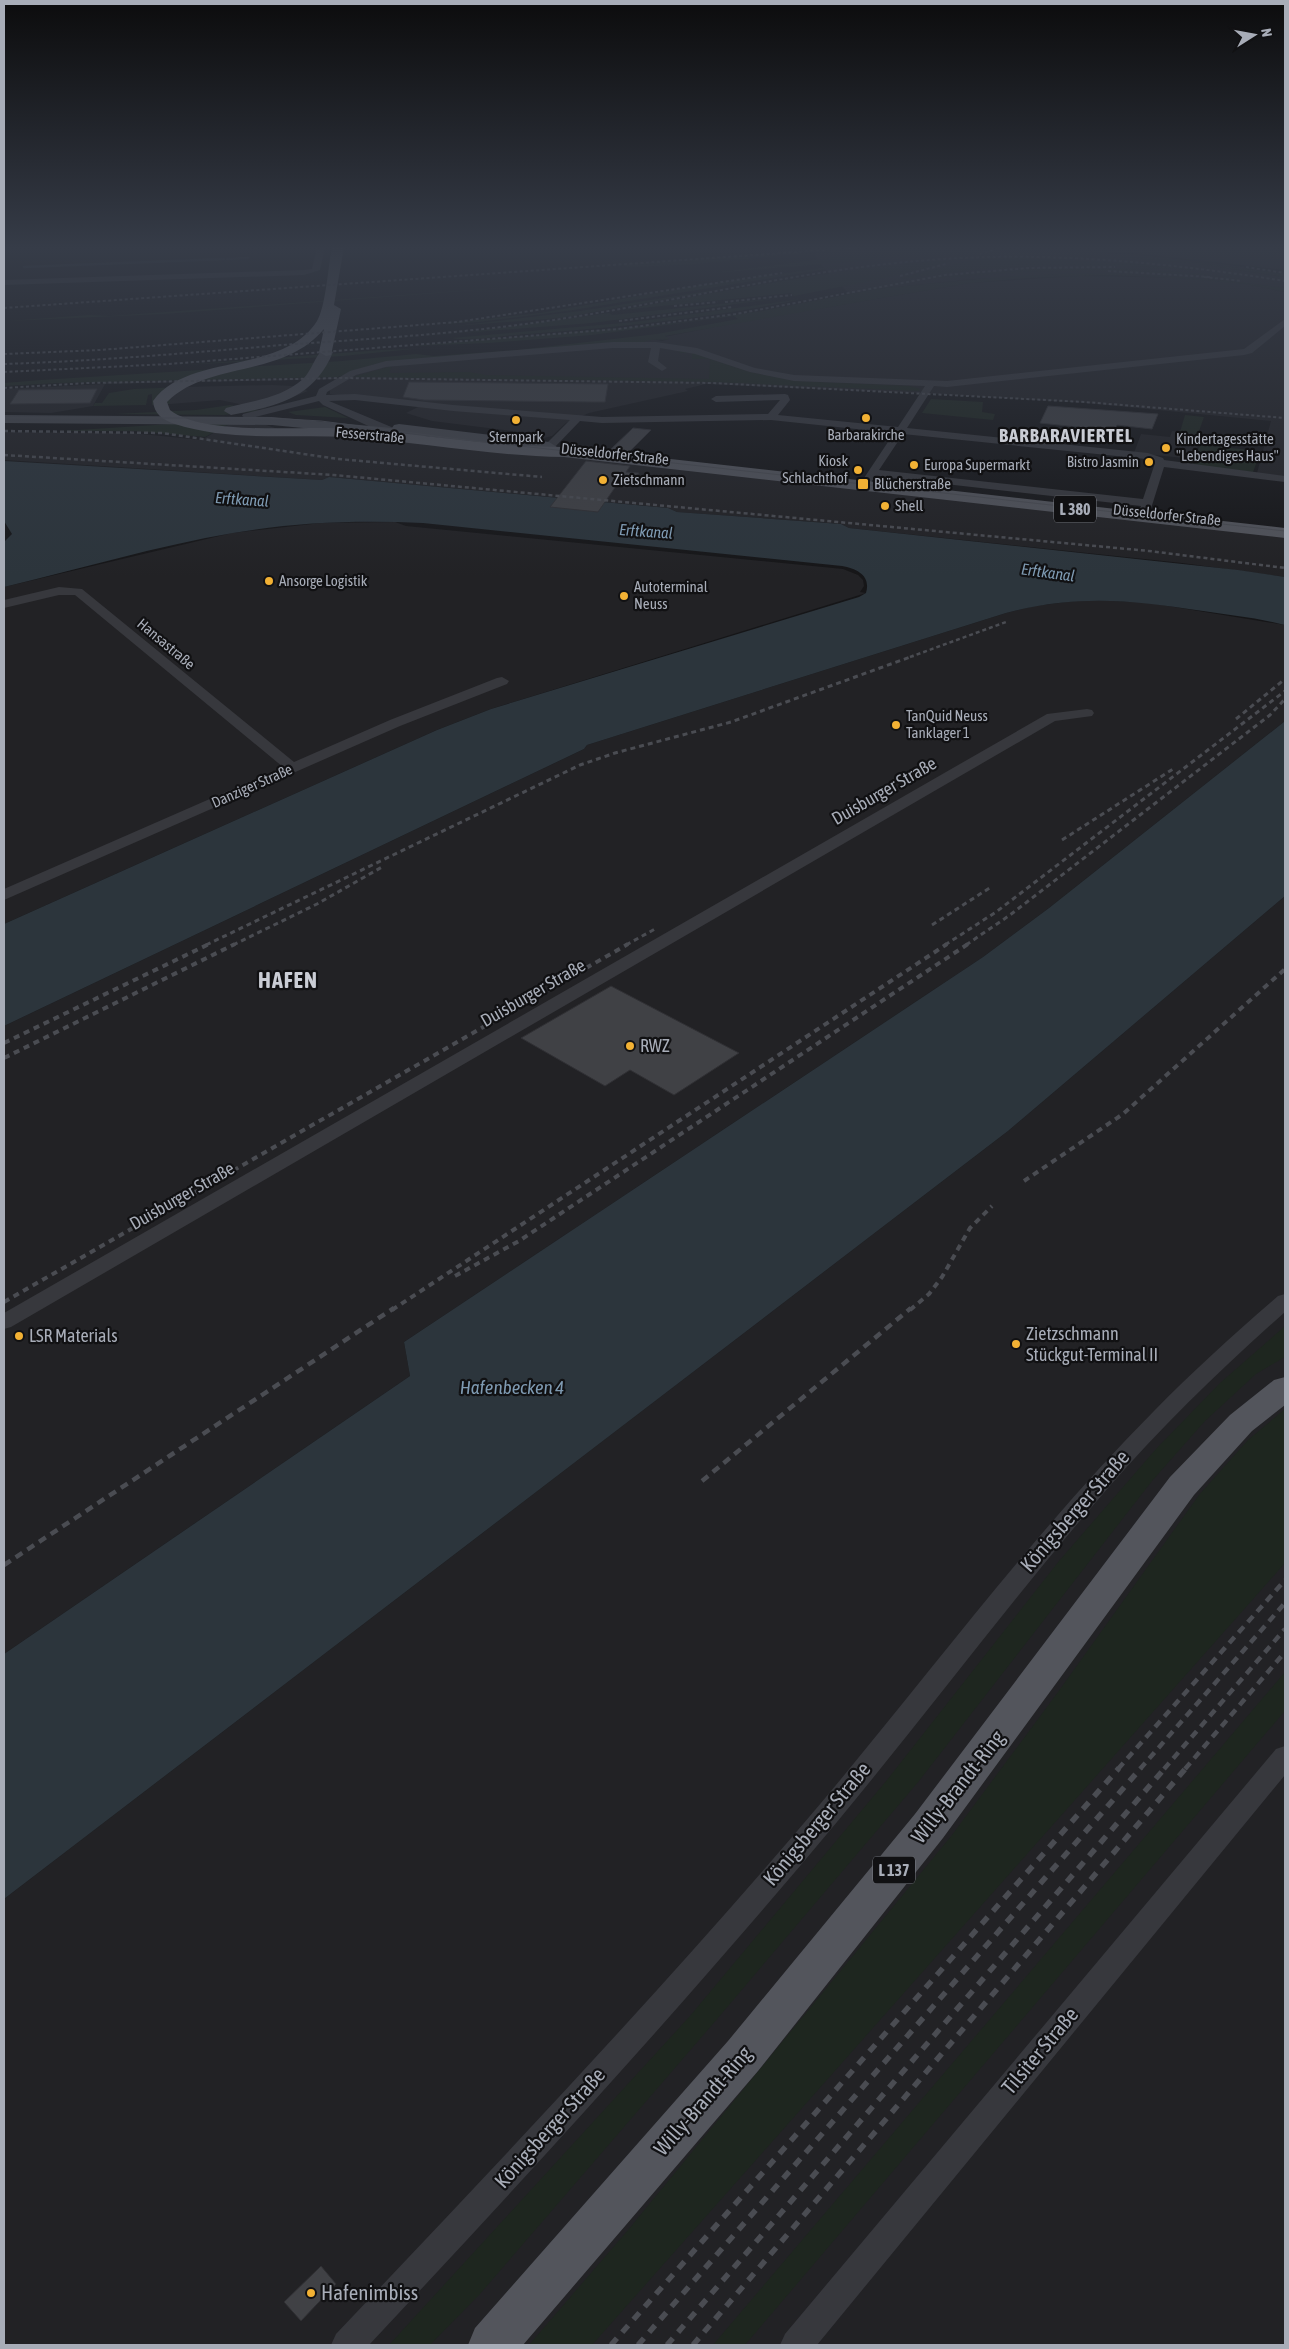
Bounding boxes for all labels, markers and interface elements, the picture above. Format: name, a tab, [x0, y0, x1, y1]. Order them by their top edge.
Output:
north arrow	[1229, 10, 1279, 60]
text: N	[1258, 27, 1275, 38]
marker: Barbarakirche	[860, 412, 872, 424]
marker: Sternpark	[510, 414, 522, 426]
street label: Fesserstraße	[335, 423, 405, 446]
district label: BARBARAVIERTEL	[999, 424, 1133, 446]
place label: Barbarakirche	[827, 426, 905, 443]
place label: Sternpark	[489, 428, 543, 445]
place label: Kindertagesstätte "Lebendiges Haus"	[1176, 430, 1279, 464]
street label: Düsseldorfer Straße	[560, 439, 670, 468]
marker: Kindertagesstätte "Lebendiges Haus"	[1160, 442, 1172, 454]
place label: Kiosk Schlachthof	[782, 452, 848, 486]
place label: Bistro Jasmin	[1067, 453, 1139, 470]
place label: Europa Supermarkt	[924, 456, 1030, 473]
marker: Bistro Jasmin	[1143, 456, 1155, 468]
marker: Europa Supermarkt	[908, 459, 920, 471]
marker: Kiosk Schlachthof	[852, 464, 864, 476]
place label: Zietschmann	[613, 471, 685, 488]
marker: Zietschmann	[597, 474, 609, 486]
place label: Blücherstraße	[874, 475, 951, 492]
marker: Blücherstraße	[856, 477, 870, 491]
water label: Erftkanal	[214, 488, 270, 510]
road number: L 380	[1054, 496, 1096, 522]
place label: Shell	[895, 497, 923, 514]
marker: Shell	[879, 500, 891, 512]
street label: Düsseldorfer Straße	[1112, 500, 1222, 529]
water label: Erftkanal	[618, 520, 674, 542]
water label: Erftkanal	[1020, 559, 1076, 585]
place label: Ansorge Logistik	[279, 572, 368, 589]
marker: Ansorge Logistik	[263, 575, 275, 587]
place label: Autoterminal Neuss	[634, 578, 708, 612]
marker: Autoterminal Neuss	[618, 590, 630, 602]
street label: Hansastraße	[134, 615, 199, 673]
place label: TanQuid Neuss Tanklager 1	[906, 707, 988, 741]
marker: TanQuid Neuss Tanklager 1	[890, 719, 902, 731]
street label: Duisburger Straße	[828, 752, 940, 829]
street label: Danziger Straße	[209, 760, 295, 811]
street label: Duisburger Straße	[477, 954, 589, 1031]
district label: HAFEN	[258, 967, 318, 993]
place label: RWZ	[640, 1035, 670, 1056]
marker: RWZ	[624, 1040, 636, 1052]
street label: Duisburger Straße	[126, 1157, 238, 1234]
place label: Zietzschmann Stückgut-Terminal II	[1026, 1323, 1158, 1365]
place label: LSR Materials	[29, 1325, 118, 1346]
marker: LSR Materials	[13, 1330, 25, 1342]
marker: Zietzschmann Stückgut-Terminal II	[1010, 1338, 1022, 1350]
water label: Hafenbecken 4	[460, 1376, 564, 1398]
street label: Königsberger Straße	[1015, 1445, 1134, 1576]
street label: Willy-Brandt-Ring	[906, 1725, 1009, 1847]
street label: Königsberger Straße	[758, 1757, 875, 1890]
road number: L 137	[873, 1856, 915, 1884]
street label: Tilsiter Straße	[996, 2002, 1082, 2099]
street label: Willy-Brandt-Ring	[648, 2041, 756, 2160]
street label: Königsberger Straße	[489, 2062, 609, 2192]
place label: Hafenimbiss	[321, 2280, 418, 2304]
marker: Hafenimbiss	[305, 2287, 317, 2299]

